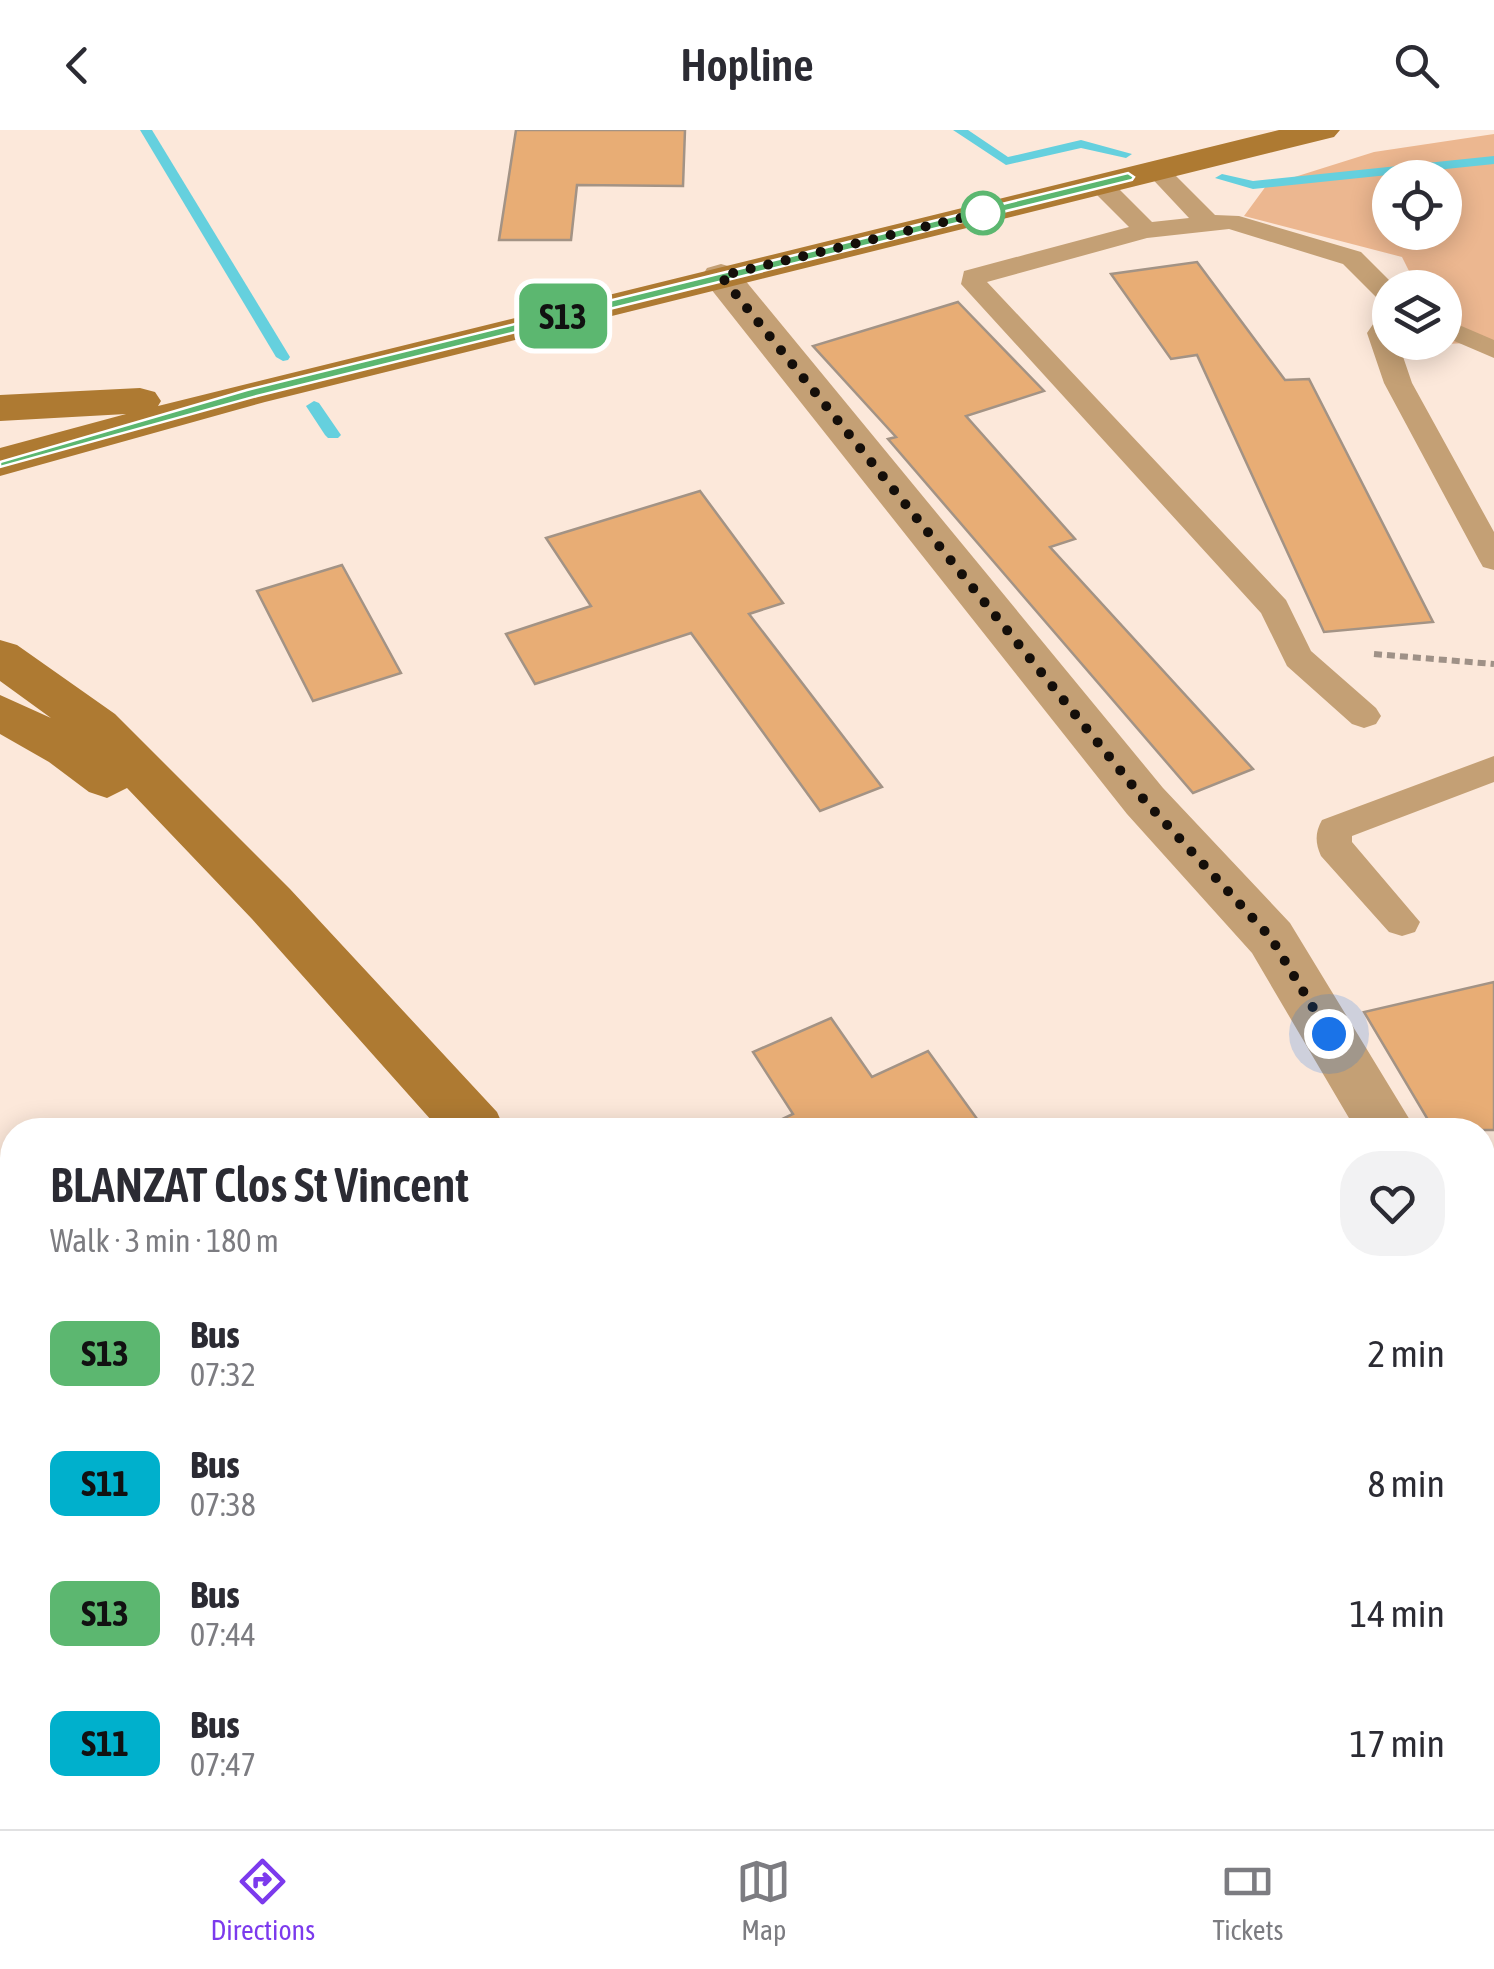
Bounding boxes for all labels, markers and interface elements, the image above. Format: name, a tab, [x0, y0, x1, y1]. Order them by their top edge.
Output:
icon: back	[50, 38, 105, 93]
icon: search	[1389, 38, 1444, 93]
text: Hopline	[680, 39, 814, 91]
map controls	[1372, 160, 1462, 360]
button: locate	[1372, 160, 1462, 250]
unlabelled marker	[962, 192, 1004, 234]
button: layers	[1372, 270, 1462, 360]
line badge: S13	[506, 284, 620, 348]
text: S13	[539, 296, 587, 336]
your location	[1304, 1009, 1354, 1059]
button: heart	[1340, 1151, 1445, 1256]
text: BLANZAT Clos St Vincent	[50, 1157, 469, 1212]
text: Walk · 3 min · 180 m	[50, 1222, 279, 1259]
text: Bus	[190, 1313, 240, 1356]
text: 2 min	[1367, 1332, 1445, 1375]
text: S13	[81, 1333, 129, 1373]
text: 07:32	[190, 1356, 256, 1393]
text: Bus	[190, 1443, 240, 1486]
text: 8 min	[1367, 1462, 1445, 1505]
text: S11	[81, 1463, 129, 1503]
text: 07:38	[190, 1486, 256, 1523]
text: Bus	[190, 1573, 240, 1616]
text: 14 min	[1350, 1592, 1445, 1635]
text: S13	[81, 1593, 129, 1633]
text: 07:44	[190, 1616, 256, 1653]
text: Bus	[190, 1703, 240, 1746]
text: 17 min	[1350, 1722, 1445, 1765]
text: S11	[81, 1723, 129, 1763]
text: 07:47	[190, 1746, 256, 1783]
tab: Directions	[211, 1854, 315, 1946]
tab: Map	[736, 1854, 791, 1946]
tab: Tickets	[1212, 1854, 1283, 1946]

